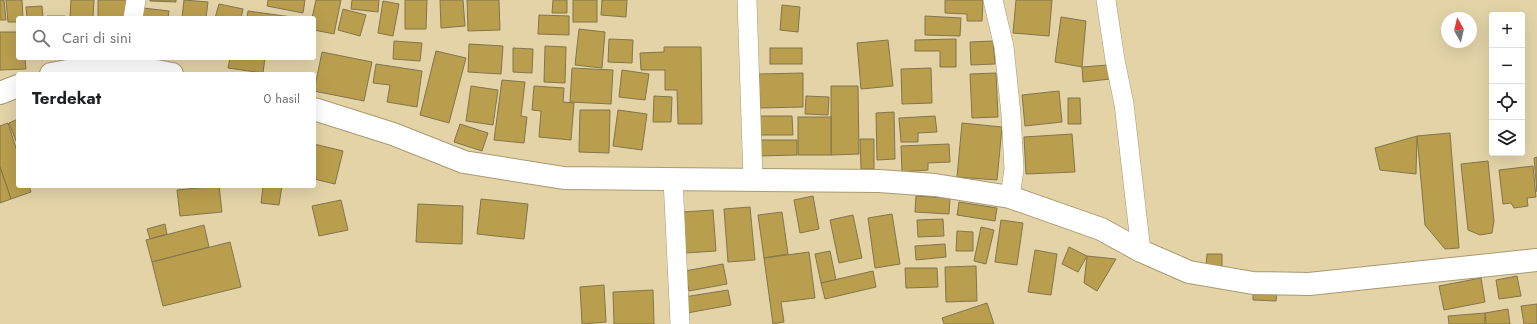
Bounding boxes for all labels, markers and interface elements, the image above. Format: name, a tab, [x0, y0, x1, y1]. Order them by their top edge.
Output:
north arrow	[1441, 12, 1477, 48]
map controls	[1489, 12, 1525, 156]
button: +	[1489, 12, 1525, 48]
search box	[16, 16, 316, 60]
icon: search	[30, 27, 52, 49]
text: Cari di sini	[62, 27, 132, 49]
button: −	[1489, 48, 1525, 84]
button: locate	[1489, 84, 1525, 120]
text: Terdekat	[32, 86, 101, 110]
text: 0 hasil	[264, 89, 300, 108]
button: layers	[1489, 120, 1525, 156]

